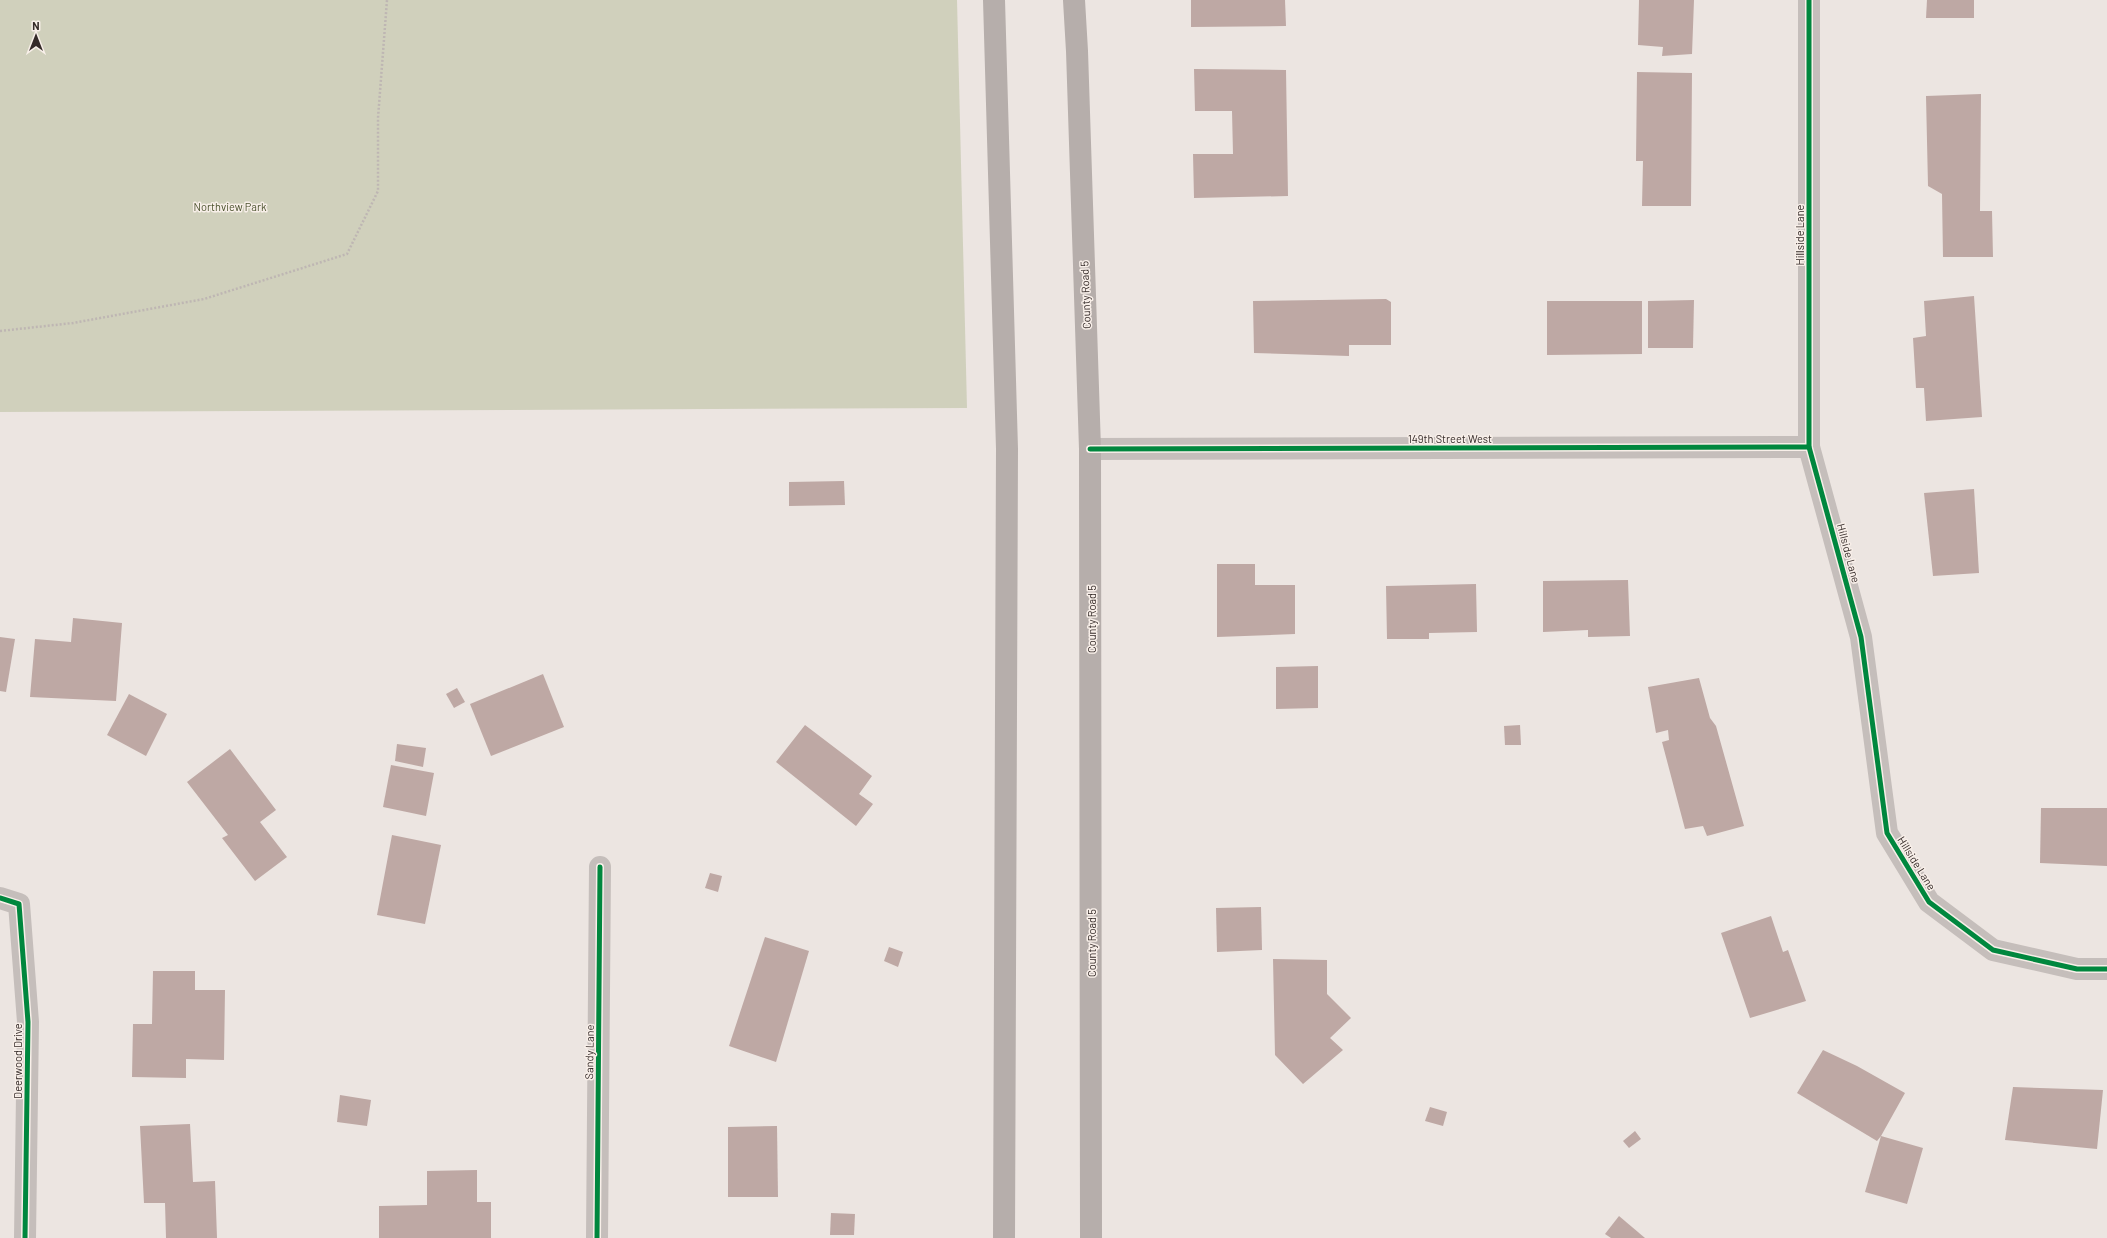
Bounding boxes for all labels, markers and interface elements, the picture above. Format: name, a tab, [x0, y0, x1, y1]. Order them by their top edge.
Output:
north arrow	[16, 16, 56, 56]
text: N	[32, 19, 40, 32]
park label: Northview Park	[194, 200, 267, 213]
street label: Hillside Lane	[1793, 204, 1806, 265]
street label: County Road 5	[1077, 260, 1093, 329]
street label: 149th Street West	[1408, 432, 1492, 445]
street label: Hillside Lane	[1835, 522, 1863, 584]
street label: County Road 5	[1085, 585, 1098, 653]
street label: Hillside Lane	[1895, 834, 1939, 892]
street label: County Road 5	[1085, 909, 1098, 977]
street label: Deerwood Drive	[11, 1023, 24, 1099]
street label: Sandy Lane	[582, 1024, 596, 1079]

